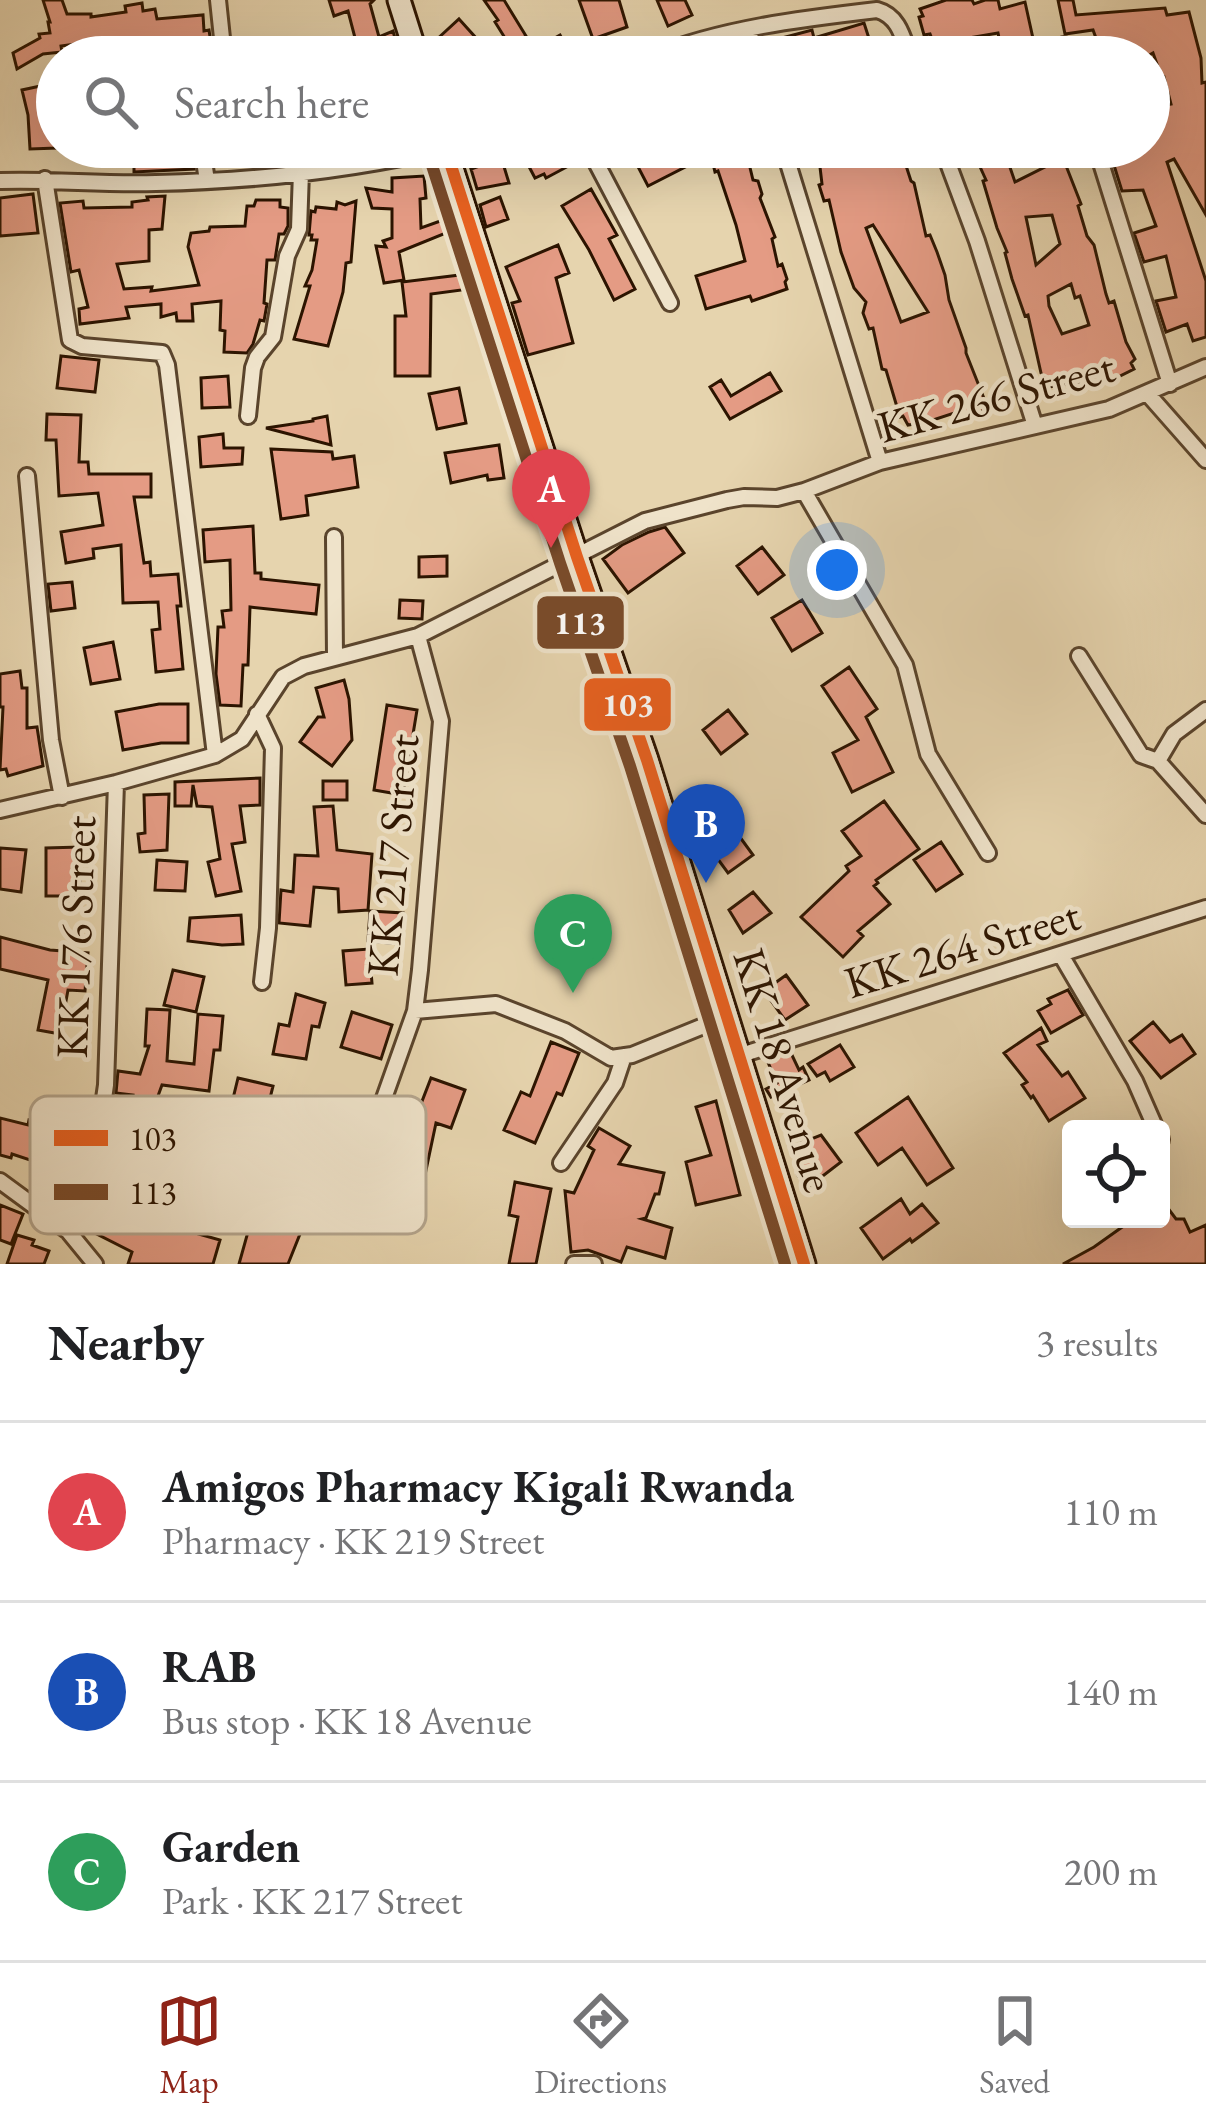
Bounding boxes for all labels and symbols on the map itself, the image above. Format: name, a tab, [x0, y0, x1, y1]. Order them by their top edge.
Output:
street label: KK 266 Street	[871, 337, 1121, 455]
pin: A	[512, 449, 590, 548]
your location	[807, 540, 867, 600]
line badge: 113	[535, 594, 626, 651]
text: 113	[554, 601, 606, 644]
line badge: 103	[582, 676, 673, 733]
text: 103	[602, 683, 654, 726]
street label: KK 217 Street	[353, 731, 431, 979]
pin: B	[667, 784, 745, 883]
street label: KK 176 Street	[42, 815, 108, 1059]
street label: KK 264 Street	[837, 885, 1087, 1011]
pin: C	[534, 894, 612, 993]
street label: KK 18 Avenue	[720, 941, 850, 1199]
legend	[30, 1096, 426, 1234]
text: 103	[129, 1117, 177, 1160]
text: 113	[129, 1171, 177, 1214]

